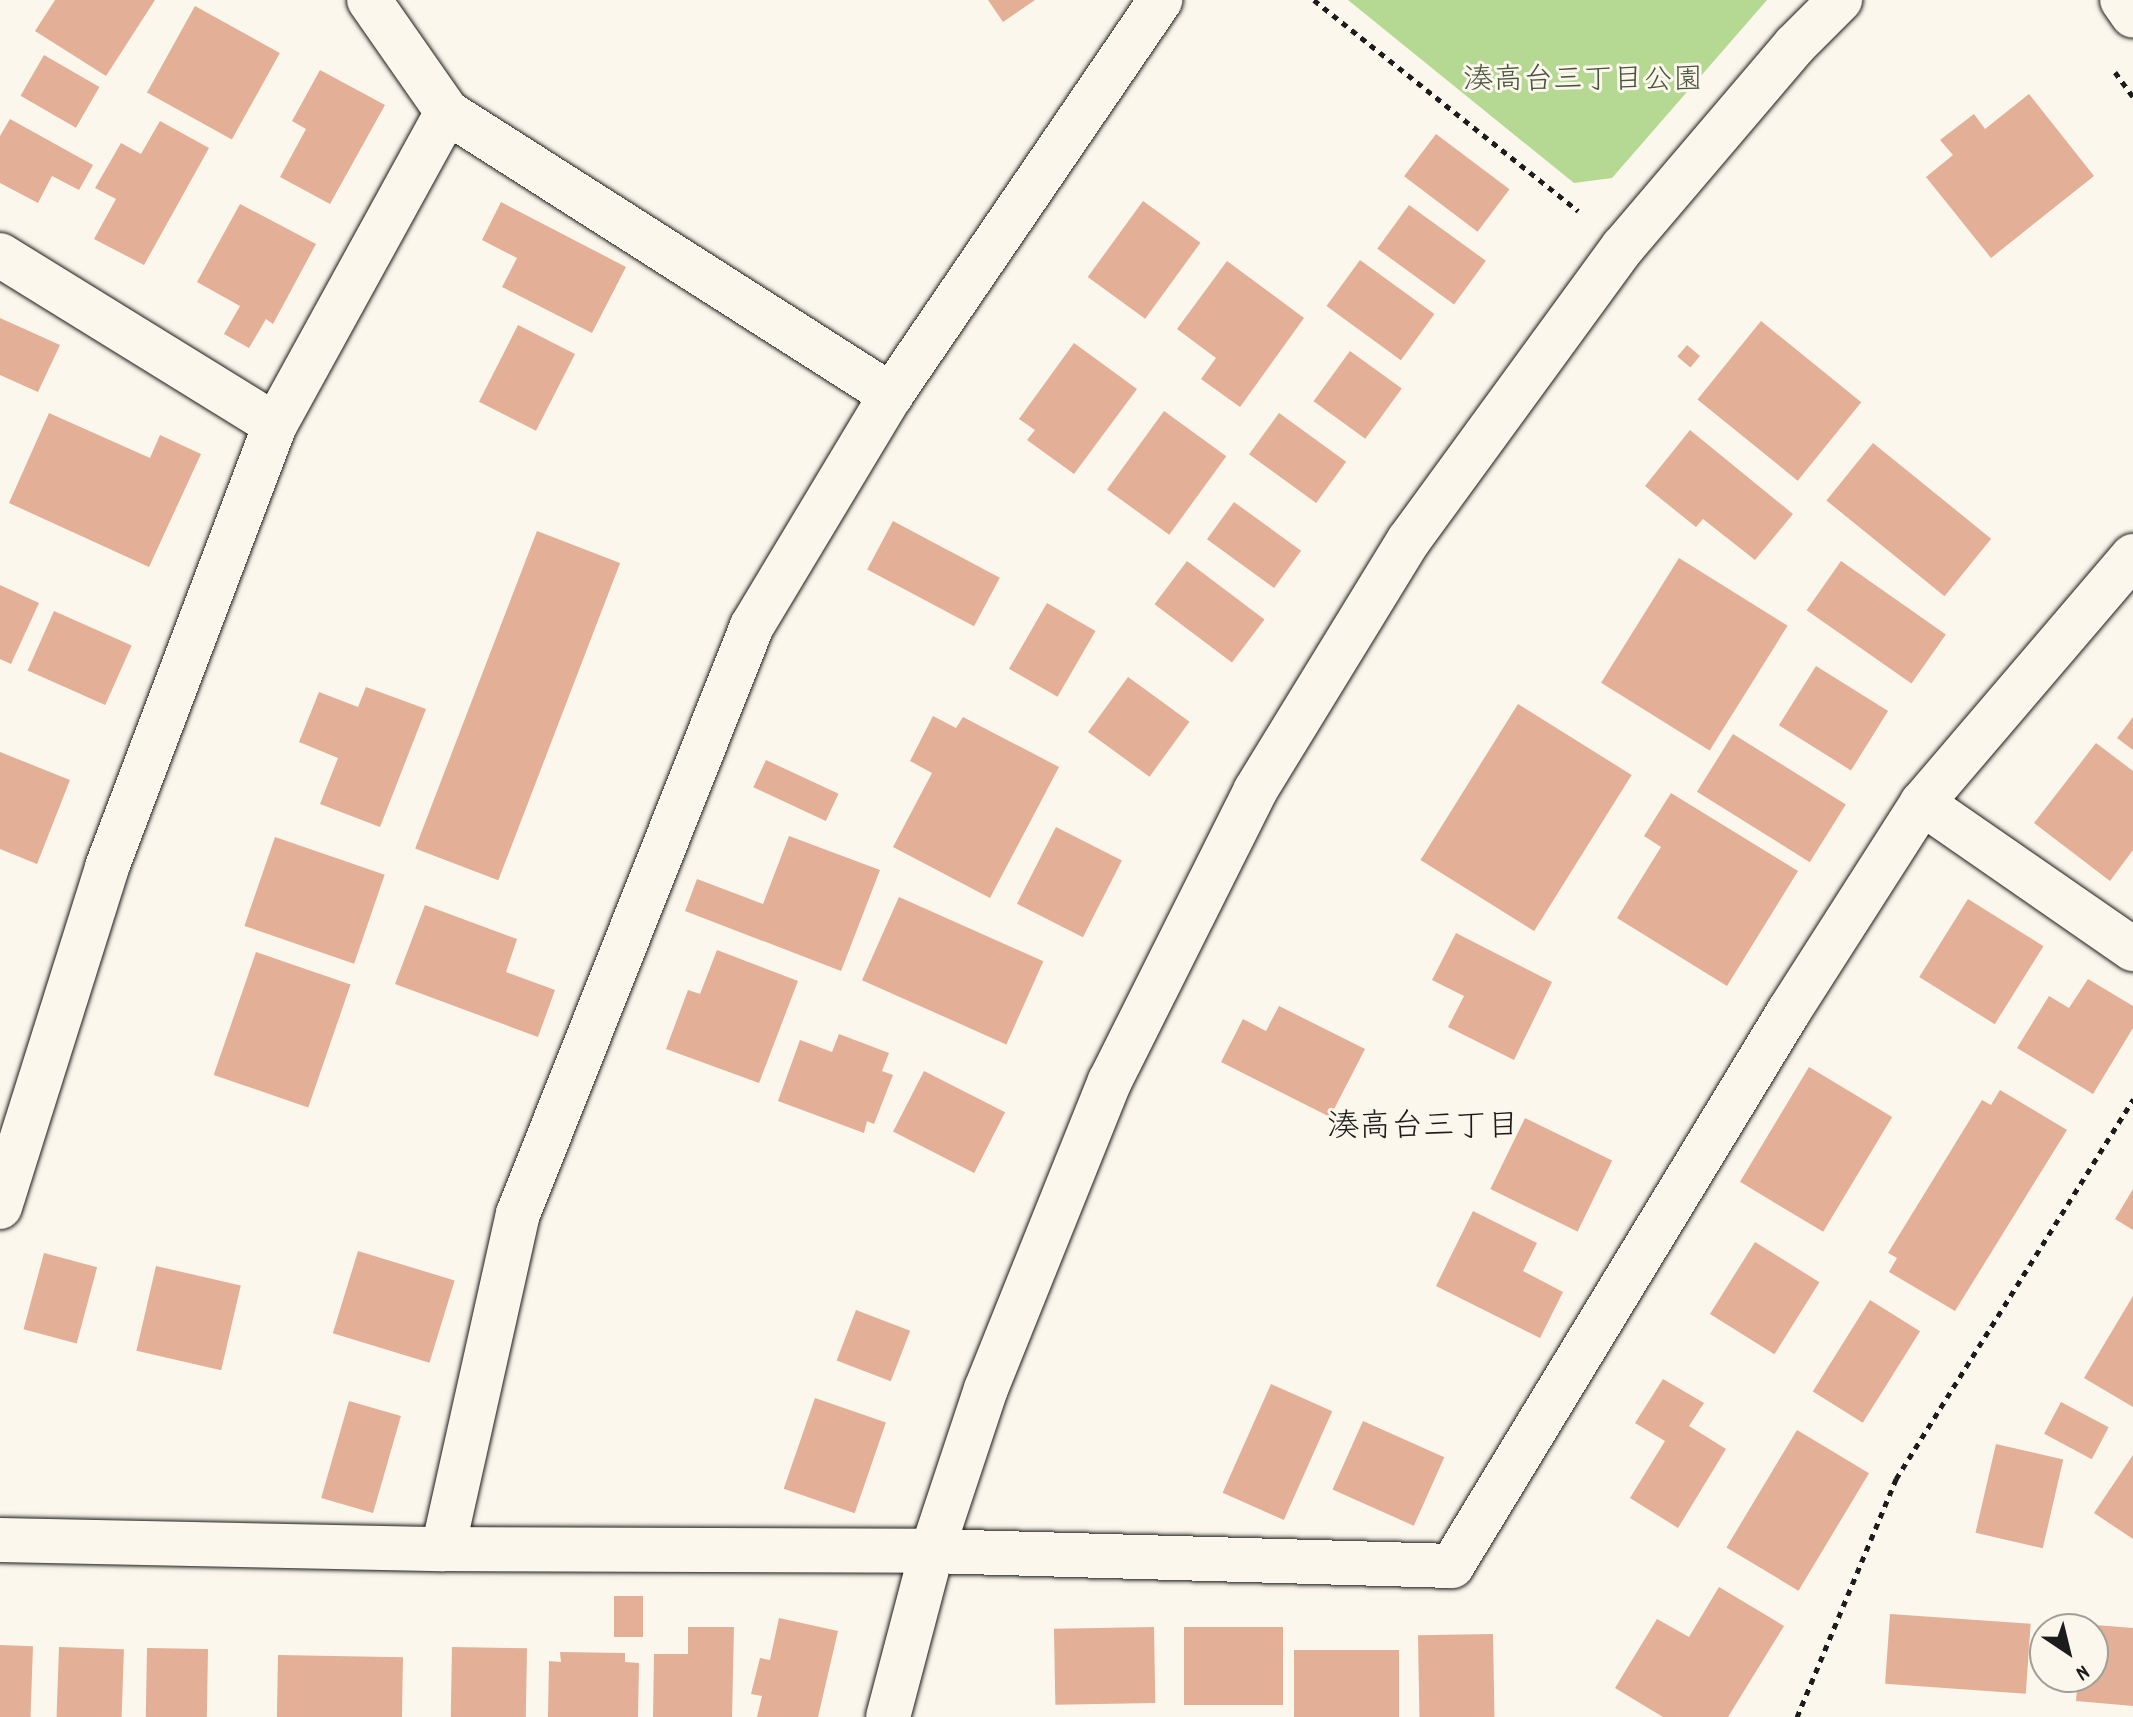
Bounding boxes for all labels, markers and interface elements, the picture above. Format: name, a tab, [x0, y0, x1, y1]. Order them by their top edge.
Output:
park label: 湊高台三丁目公園	[1463, 65, 1703, 101]
district label: 湊高台三丁目	[1327, 1110, 1519, 1148]
north arrow	[2029, 1613, 2109, 1693]
text: N	[2069, 1656, 2095, 1687]

